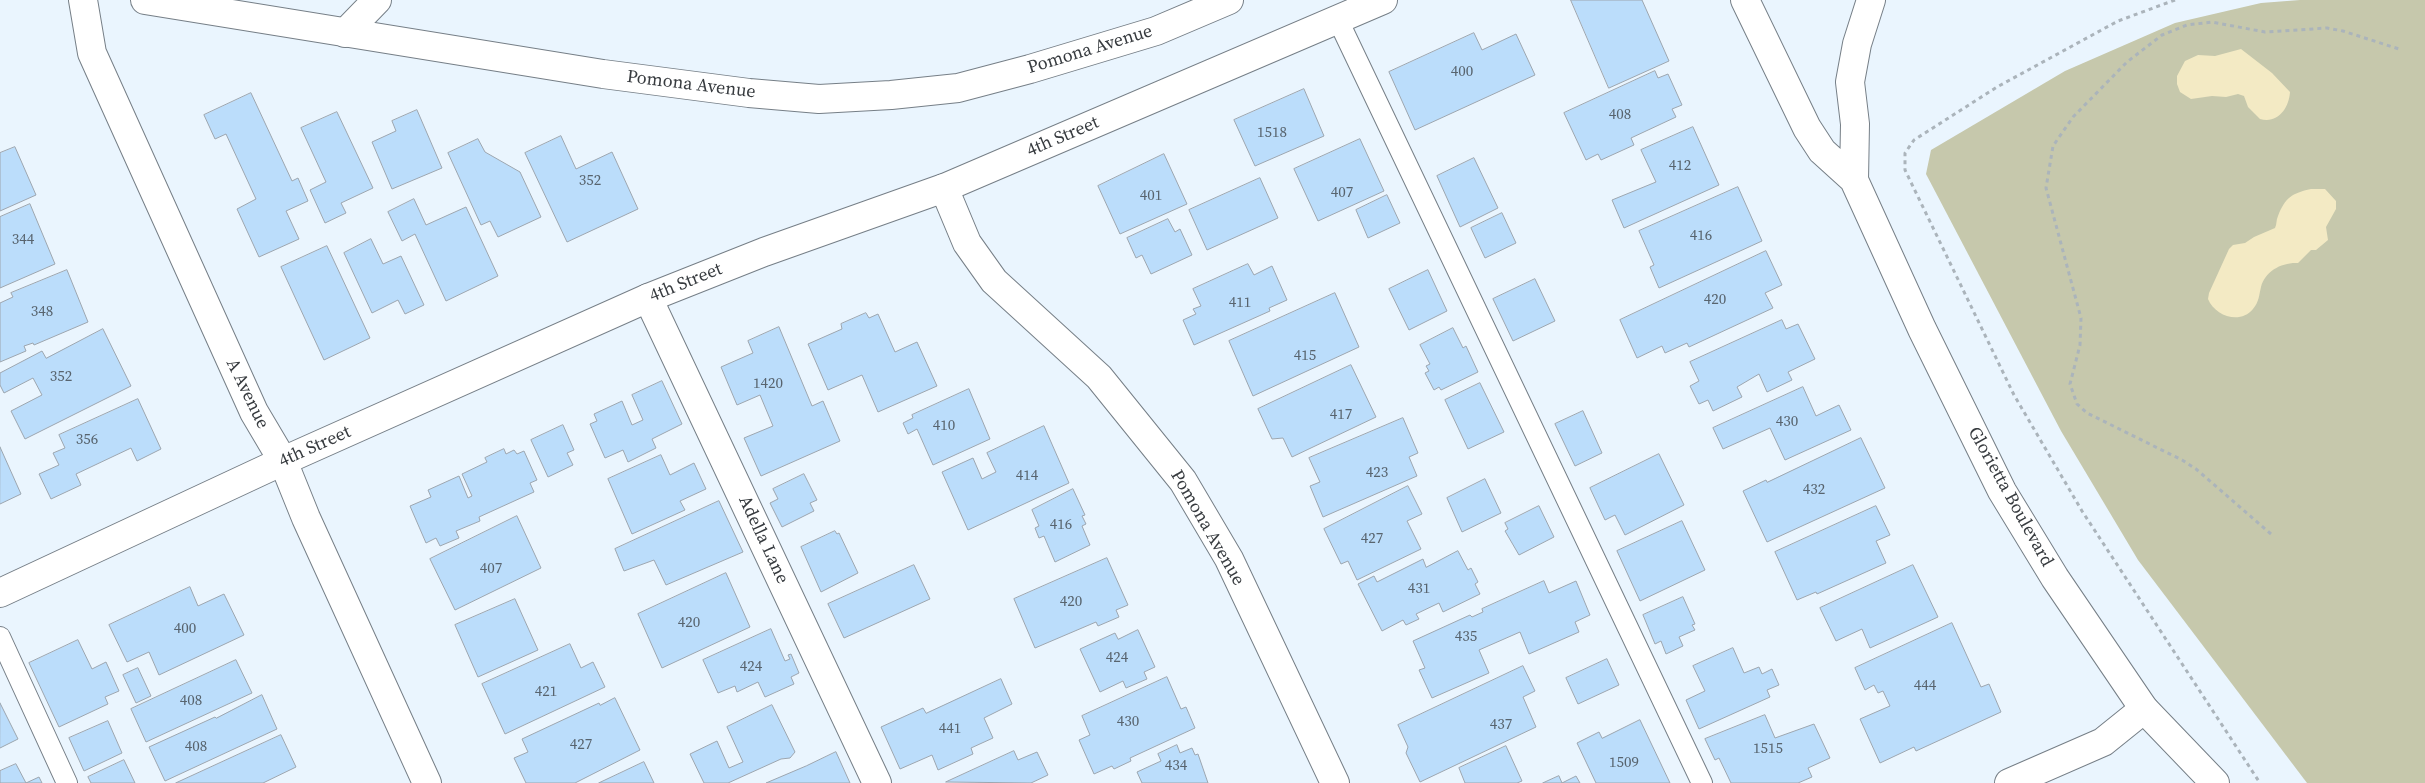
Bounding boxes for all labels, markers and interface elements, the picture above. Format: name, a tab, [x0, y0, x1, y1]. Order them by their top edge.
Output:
street label: Pomona Avenue	[1025, 21, 1155, 79]
house number: 400	[1451, 63, 1473, 81]
street label: Pomona Avenue	[625, 66, 757, 104]
house number: 408	[1609, 106, 1631, 124]
street label: 4th Street	[1024, 112, 1102, 162]
house number: 1518	[1257, 124, 1287, 142]
house number: 412	[1669, 157, 1691, 175]
house number: 352	[579, 172, 601, 190]
house number: 407	[1331, 184, 1353, 202]
house number: 401	[1140, 187, 1162, 205]
house number: 416	[1690, 227, 1712, 245]
house number: 344	[12, 231, 34, 249]
street label: 4th Street	[647, 259, 725, 307]
house number: 420	[1704, 291, 1726, 309]
house number: 411	[1229, 294, 1251, 312]
house number: 348	[31, 303, 53, 321]
house number: 415	[1294, 347, 1316, 365]
street label: A Avenue	[221, 355, 273, 433]
house number: 352	[50, 368, 72, 386]
house number: 1420	[753, 375, 783, 393]
house number: 417	[1330, 406, 1352, 424]
house number: 430	[1776, 413, 1798, 431]
house number: 410	[933, 417, 955, 435]
street label: 4th Street	[276, 422, 354, 472]
street label: Glorietta Boulevard	[1963, 423, 2057, 571]
house number: 356	[76, 431, 98, 449]
house number: 423	[1366, 464, 1388, 482]
street label: Pomona Avenue	[1165, 466, 1249, 590]
house number: 414	[1016, 467, 1038, 485]
house number: 432	[1803, 481, 1825, 499]
street label: Adella Lane	[733, 493, 793, 587]
house number: 416	[1050, 516, 1072, 534]
house number: 427	[1361, 530, 1383, 548]
house number: 407	[480, 560, 502, 578]
house number: 431	[1408, 580, 1430, 598]
house number: 420	[1060, 593, 1082, 611]
house number: 420	[678, 614, 700, 632]
house number: 400	[174, 620, 196, 638]
house number: 435	[1455, 628, 1477, 646]
house number: 424	[1106, 649, 1128, 667]
house number: 424	[740, 658, 762, 676]
house number: 444	[1914, 677, 1936, 695]
house number: 421	[535, 683, 557, 701]
house number: 408	[180, 692, 202, 710]
house number: 430	[1117, 713, 1139, 731]
house number: 437	[1490, 716, 1512, 734]
house number: 441	[939, 720, 961, 738]
house number: 427	[570, 736, 592, 754]
house number: 408	[185, 738, 207, 756]
house number: 1515	[1753, 740, 1783, 758]
house number: 1509	[1609, 754, 1639, 772]
house number: 434	[1165, 757, 1187, 775]

